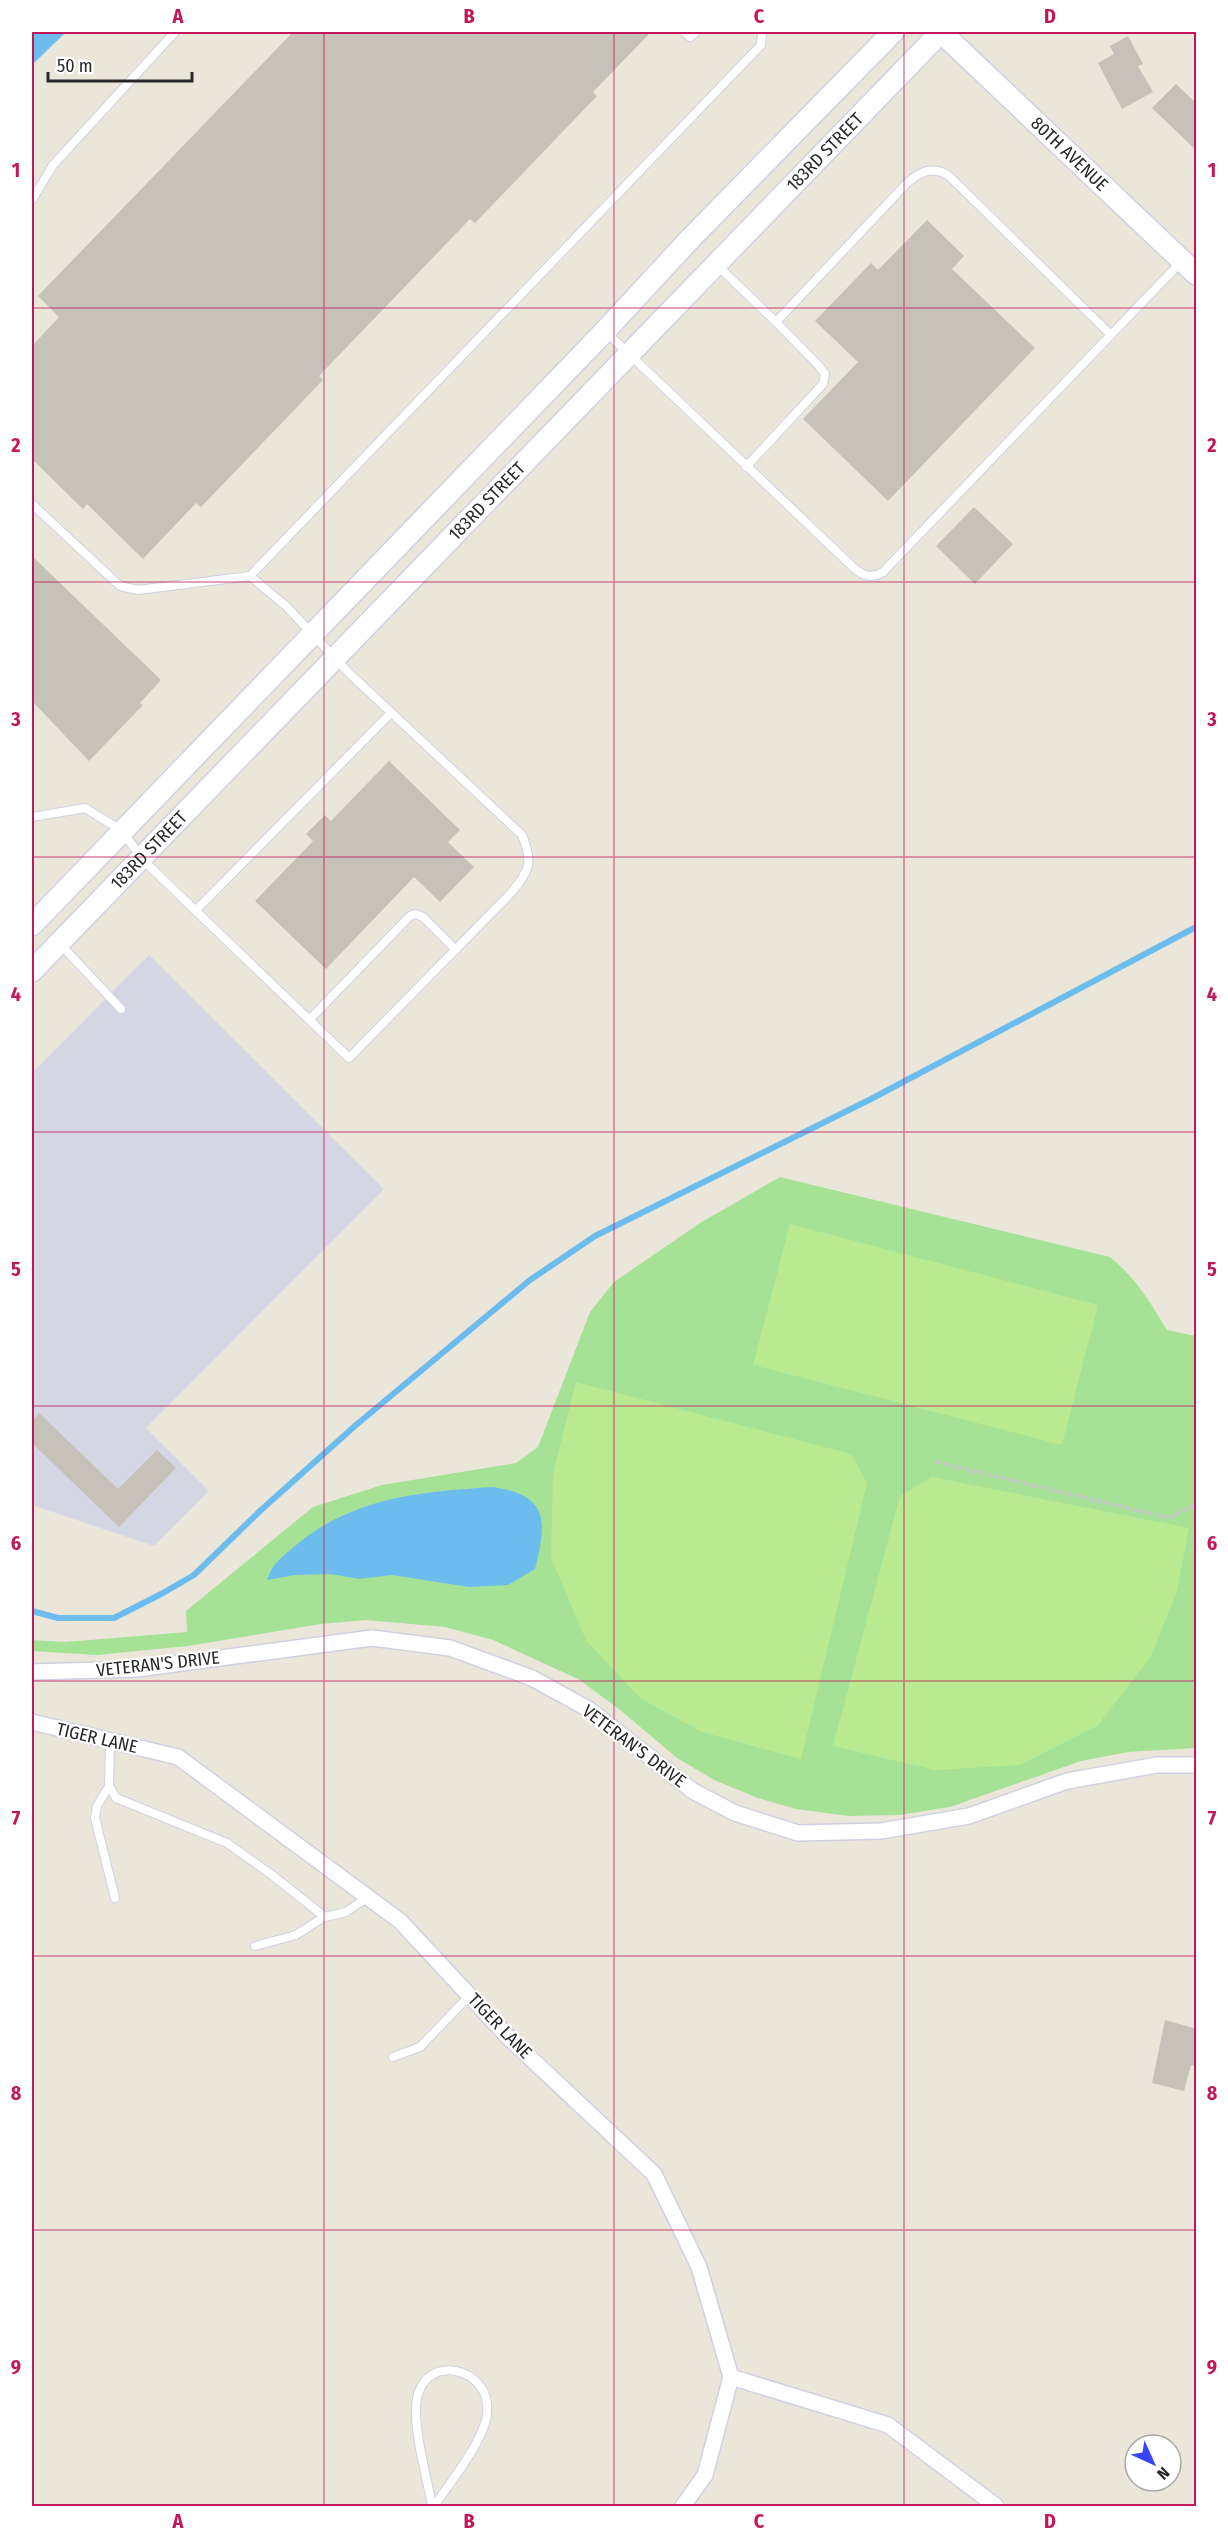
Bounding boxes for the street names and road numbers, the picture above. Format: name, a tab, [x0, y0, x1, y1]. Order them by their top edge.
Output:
street label: 183RD STREET	[782, 108, 868, 196]
street label: 80TH AVENUE	[1026, 112, 1113, 196]
street label: 183RD STREET	[444, 457, 530, 545]
street label: 183RD STREET	[106, 806, 192, 894]
street label: VETERAN'S DRIVE	[95, 1647, 221, 1681]
street label: VETERAN'S DRIVE	[578, 1700, 690, 1792]
street label: TIGER LANE	[54, 1718, 140, 1758]
street label: TIGER LANE	[463, 1989, 537, 2063]

